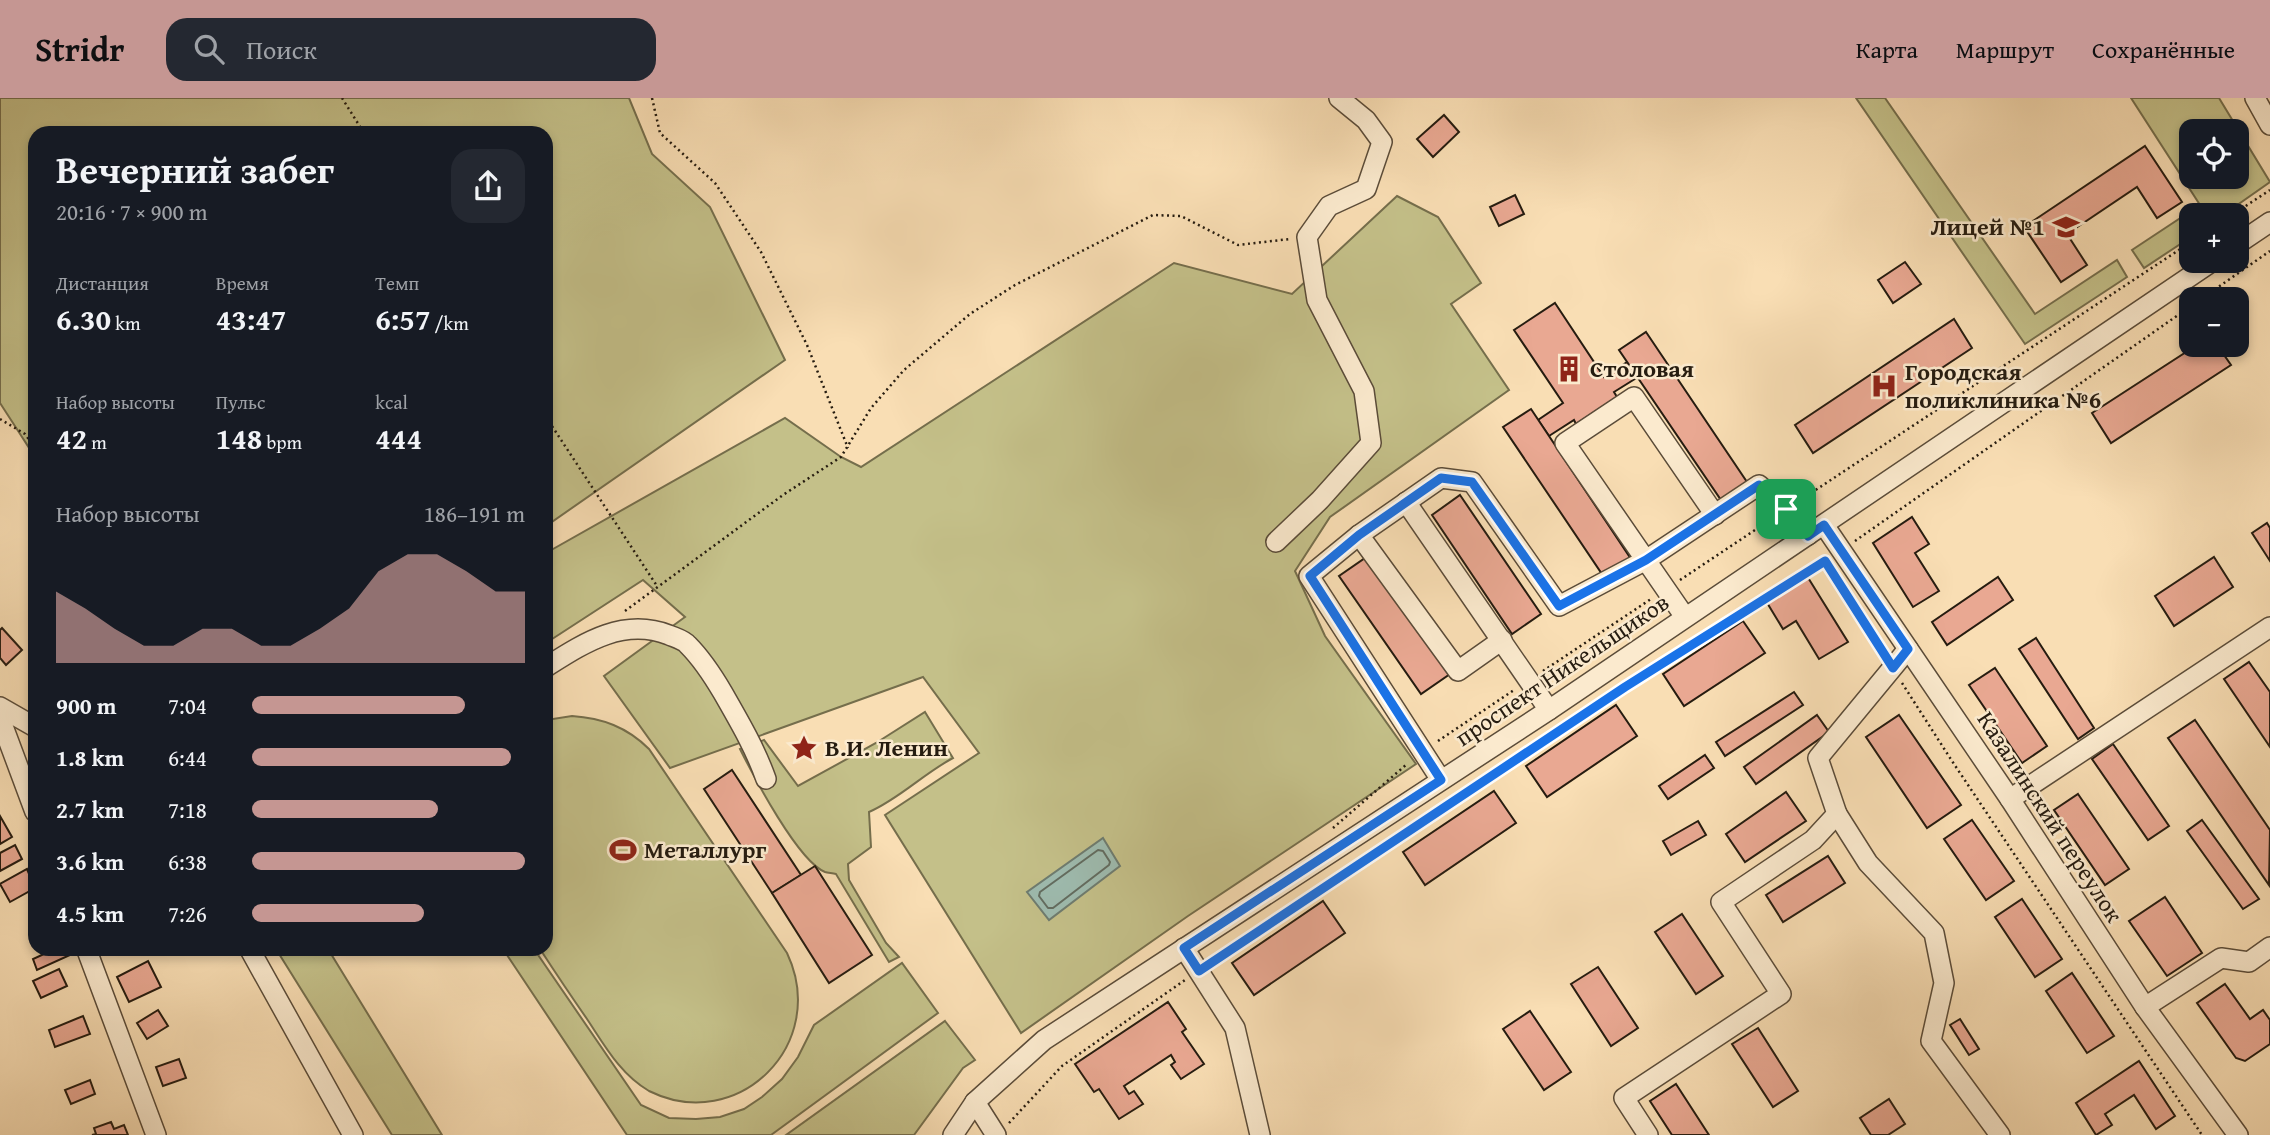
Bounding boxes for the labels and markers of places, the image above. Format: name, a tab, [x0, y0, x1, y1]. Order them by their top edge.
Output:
place label: Лицей №1	[1931, 209, 2045, 244]
school or university icon: Лицей №1	[2051, 212, 2081, 242]
place label: Столовая	[1590, 351, 1694, 386]
building icon: Столовая	[1554, 354, 1584, 384]
place label: Городская поликлиника №6	[1905, 354, 2101, 417]
hospital icon: Городская поликлиника №6	[1869, 371, 1899, 401]
pin	[1756, 479, 1816, 539]
place label: В.И. Ленин	[825, 730, 948, 765]
place icon: В.И. Ленин	[789, 733, 819, 763]
place label: Металлург	[644, 832, 767, 867]
sports icon: Металлург	[608, 835, 638, 865]

